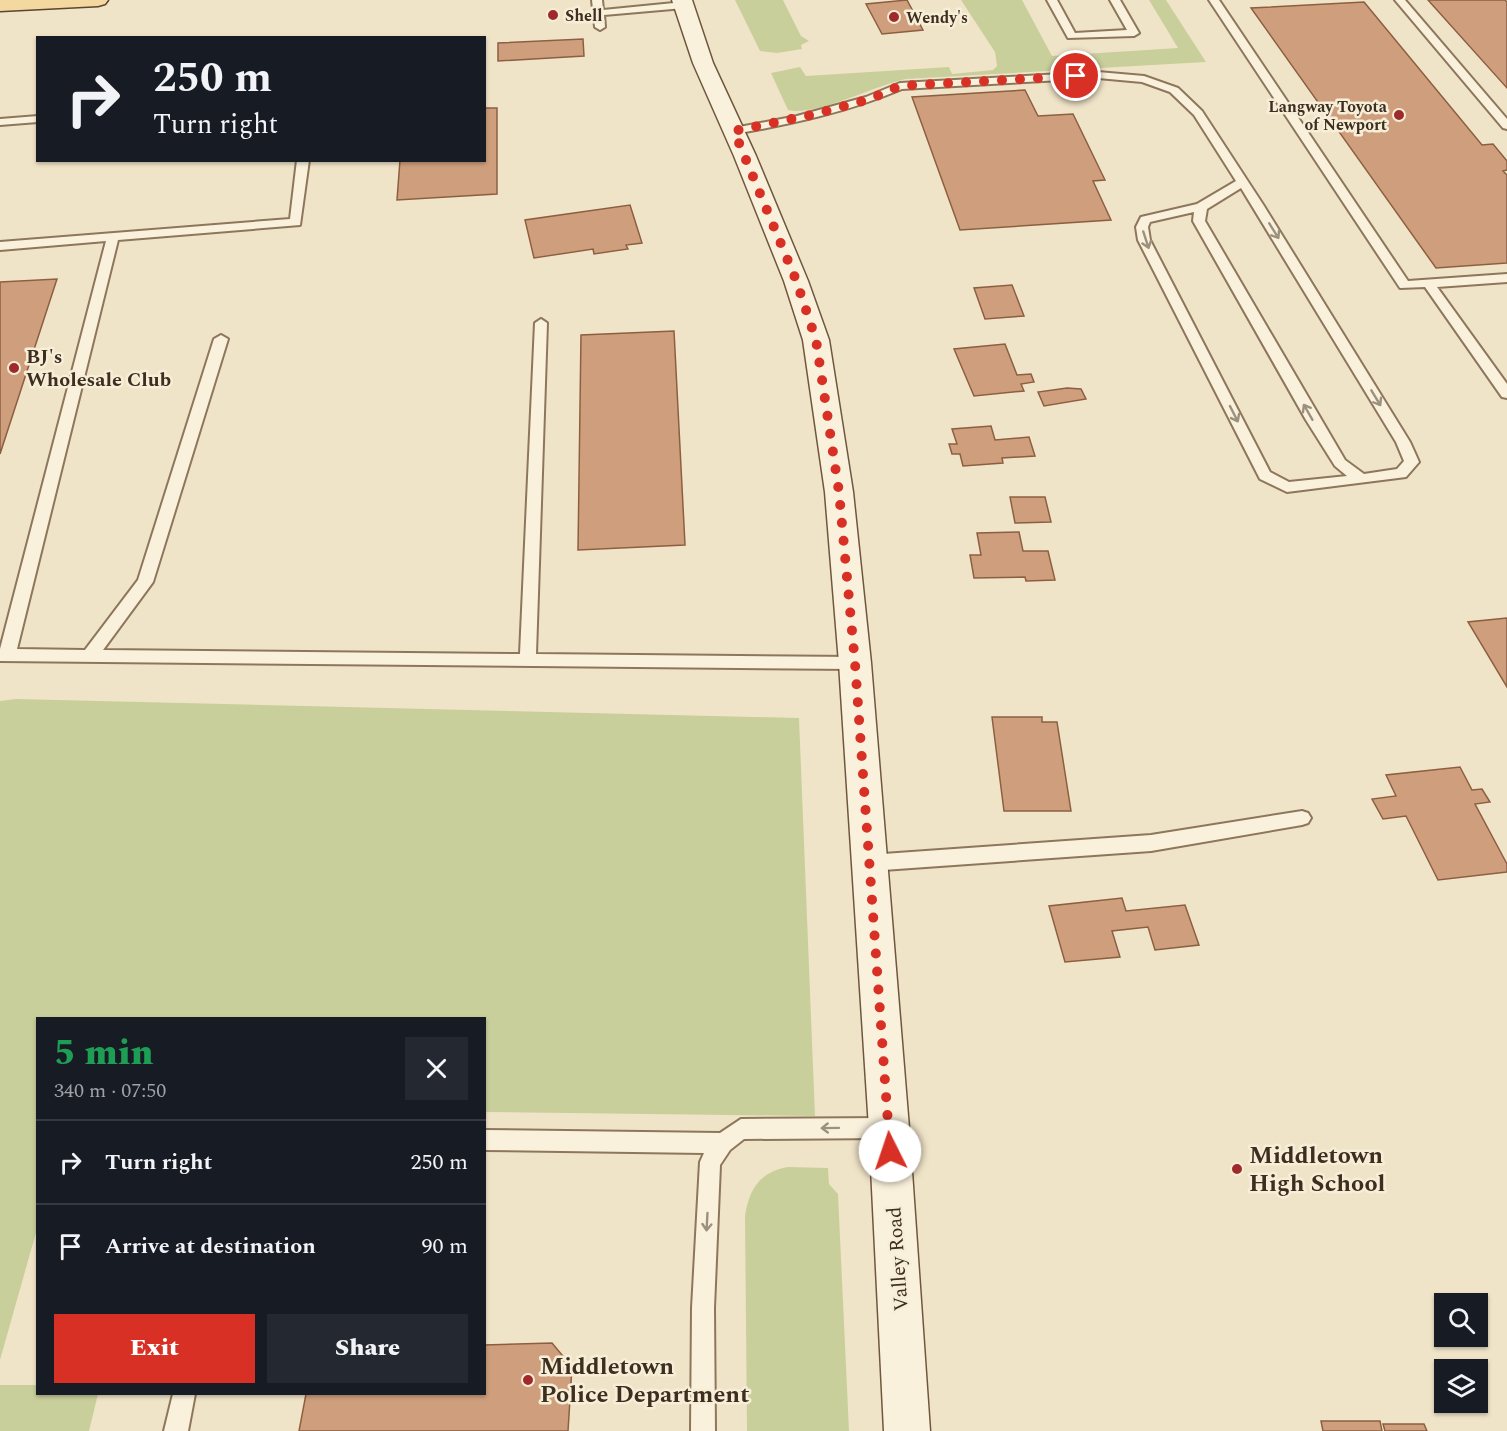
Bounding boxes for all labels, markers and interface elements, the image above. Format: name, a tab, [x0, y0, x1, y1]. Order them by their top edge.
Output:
place label: Shell	[565, 4, 602, 28]
place label: Wendy's	[906, 6, 968, 30]
marker: Shell	[546, 8, 560, 22]
marker: Wendy's	[887, 10, 901, 24]
text: 250 m	[153, 47, 272, 110]
pin	[1050, 50, 1101, 101]
icon: arrive	[1059, 59, 1092, 92]
icon: right	[54, 60, 132, 138]
place label: Langway Toyota of Newport	[1268, 95, 1388, 137]
text: Turn right	[153, 104, 278, 146]
marker: Langway Toyota of Newport	[1392, 108, 1406, 122]
one-way arrow	[1267, 223, 1280, 240]
one-way arrow	[1141, 230, 1152, 249]
place label: BJ's Wholesale Club	[26, 342, 171, 395]
marker: BJ's Wholesale Club	[7, 361, 21, 375]
one-way arrow	[1370, 389, 1382, 406]
one-way arrow	[1302, 404, 1314, 421]
one-way arrow	[1228, 405, 1240, 422]
text: 5 min	[54, 1026, 154, 1081]
button: close	[405, 1037, 468, 1100]
text: 340 m · 07:50	[54, 1076, 166, 1106]
position arrow	[858, 1119, 922, 1183]
one-way arrow	[821, 1122, 841, 1134]
place label: Middletown High School	[1249, 1138, 1386, 1202]
icon: right	[54, 1146, 87, 1179]
text: Turn right	[105, 1146, 212, 1179]
text: 250 m	[411, 1146, 468, 1179]
marker: Middletown High School	[1230, 1162, 1244, 1176]
street label: Valley Road	[879, 1206, 917, 1312]
one-way arrow	[702, 1212, 713, 1231]
icon: arrive	[54, 1230, 87, 1263]
text: Arrive at destination	[105, 1230, 316, 1263]
text: 90 m	[422, 1230, 468, 1263]
map controls	[1434, 1293, 1488, 1413]
button: search	[1434, 1293, 1488, 1347]
button: Exit	[54, 1314, 255, 1383]
button: Share	[267, 1314, 468, 1383]
place label: Middletown Police Department	[540, 1349, 749, 1413]
button: layers	[1434, 1359, 1488, 1413]
marker: Middletown Police Department	[521, 1373, 535, 1387]

